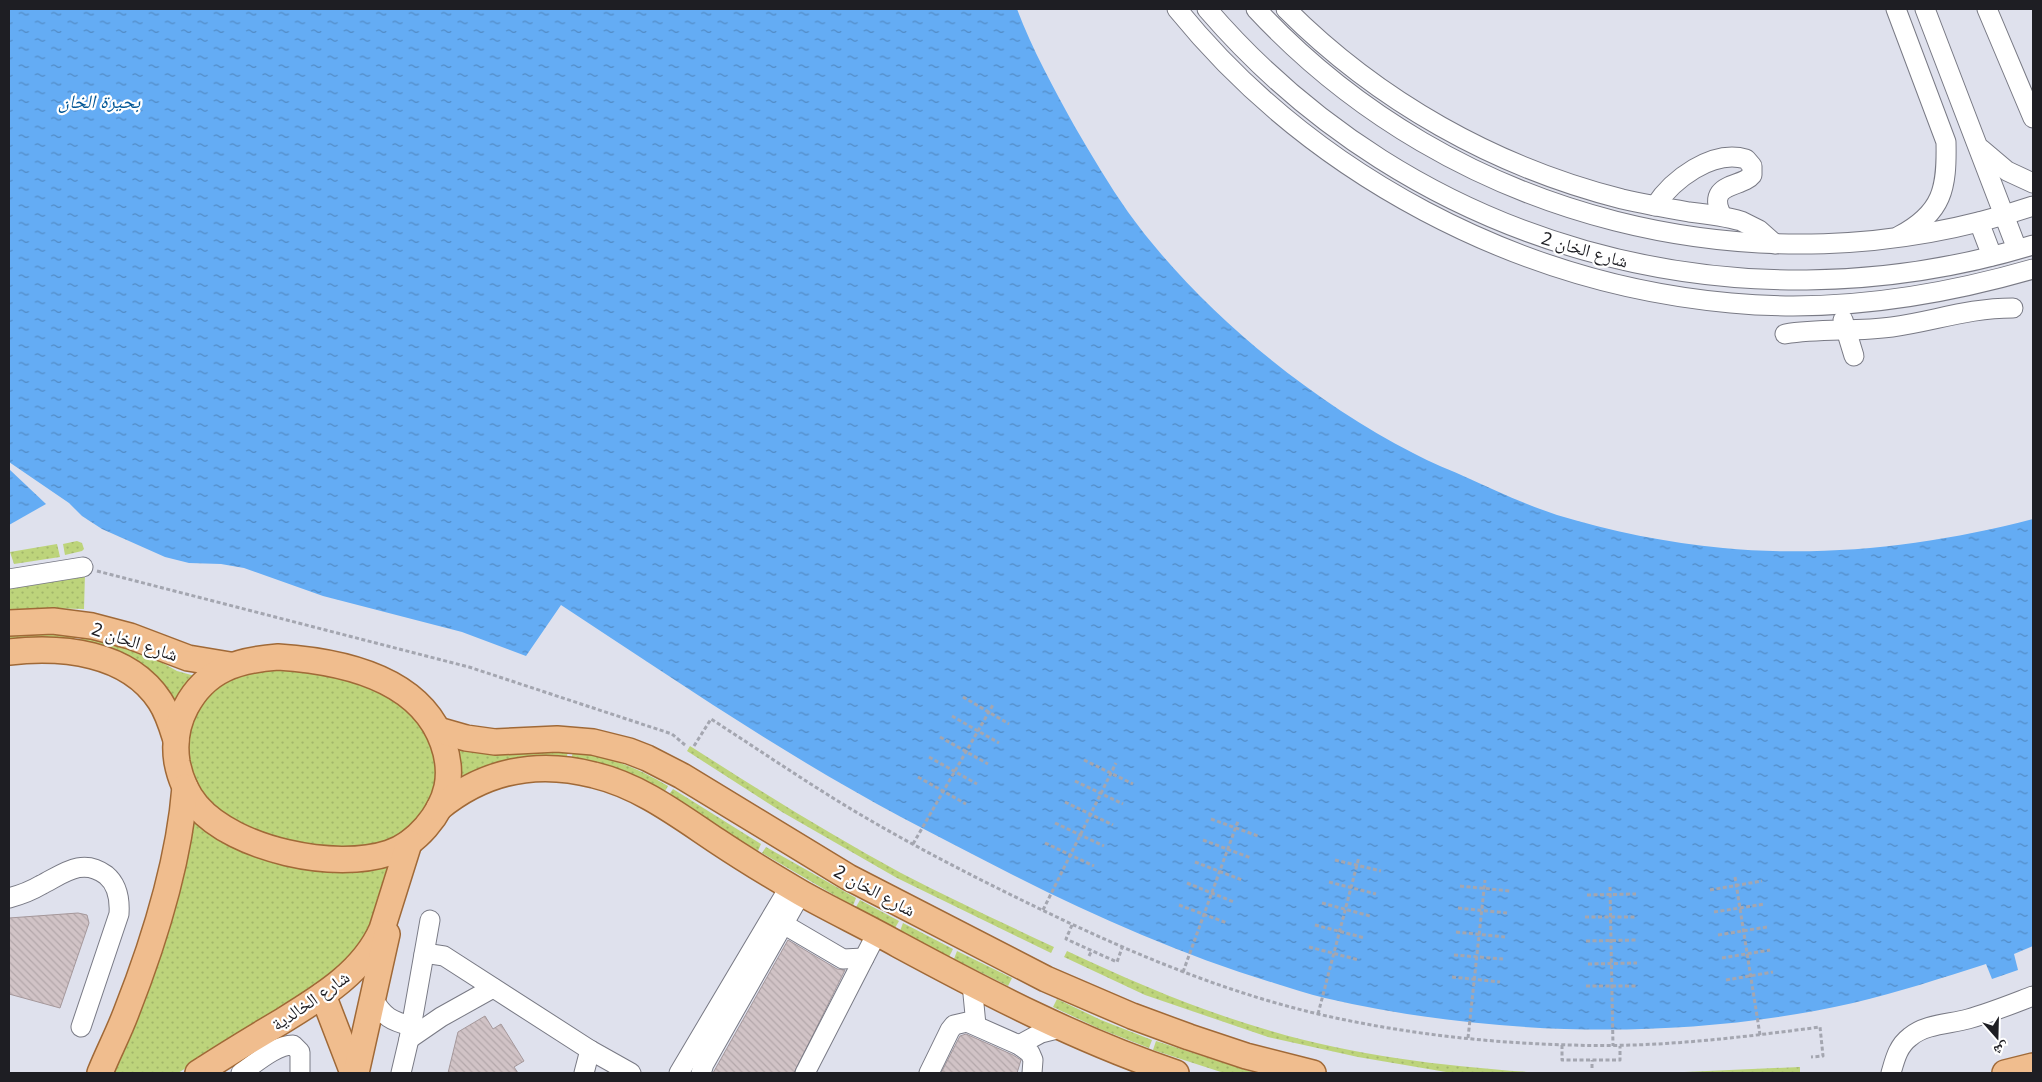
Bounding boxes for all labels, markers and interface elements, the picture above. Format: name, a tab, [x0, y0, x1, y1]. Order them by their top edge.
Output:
water label: بحيرة الخان	[58, 88, 141, 114]
street label: شارع الخان 2	[1539, 225, 1631, 273]
street label: شارع الخان 2	[89, 616, 181, 666]
street label: شارع الخان 2	[830, 858, 920, 922]
street label: شارع الخالدية	[266, 964, 354, 1036]
north arrow	[1972, 1012, 2022, 1062]
text: ش	[1991, 1038, 2012, 1061]

